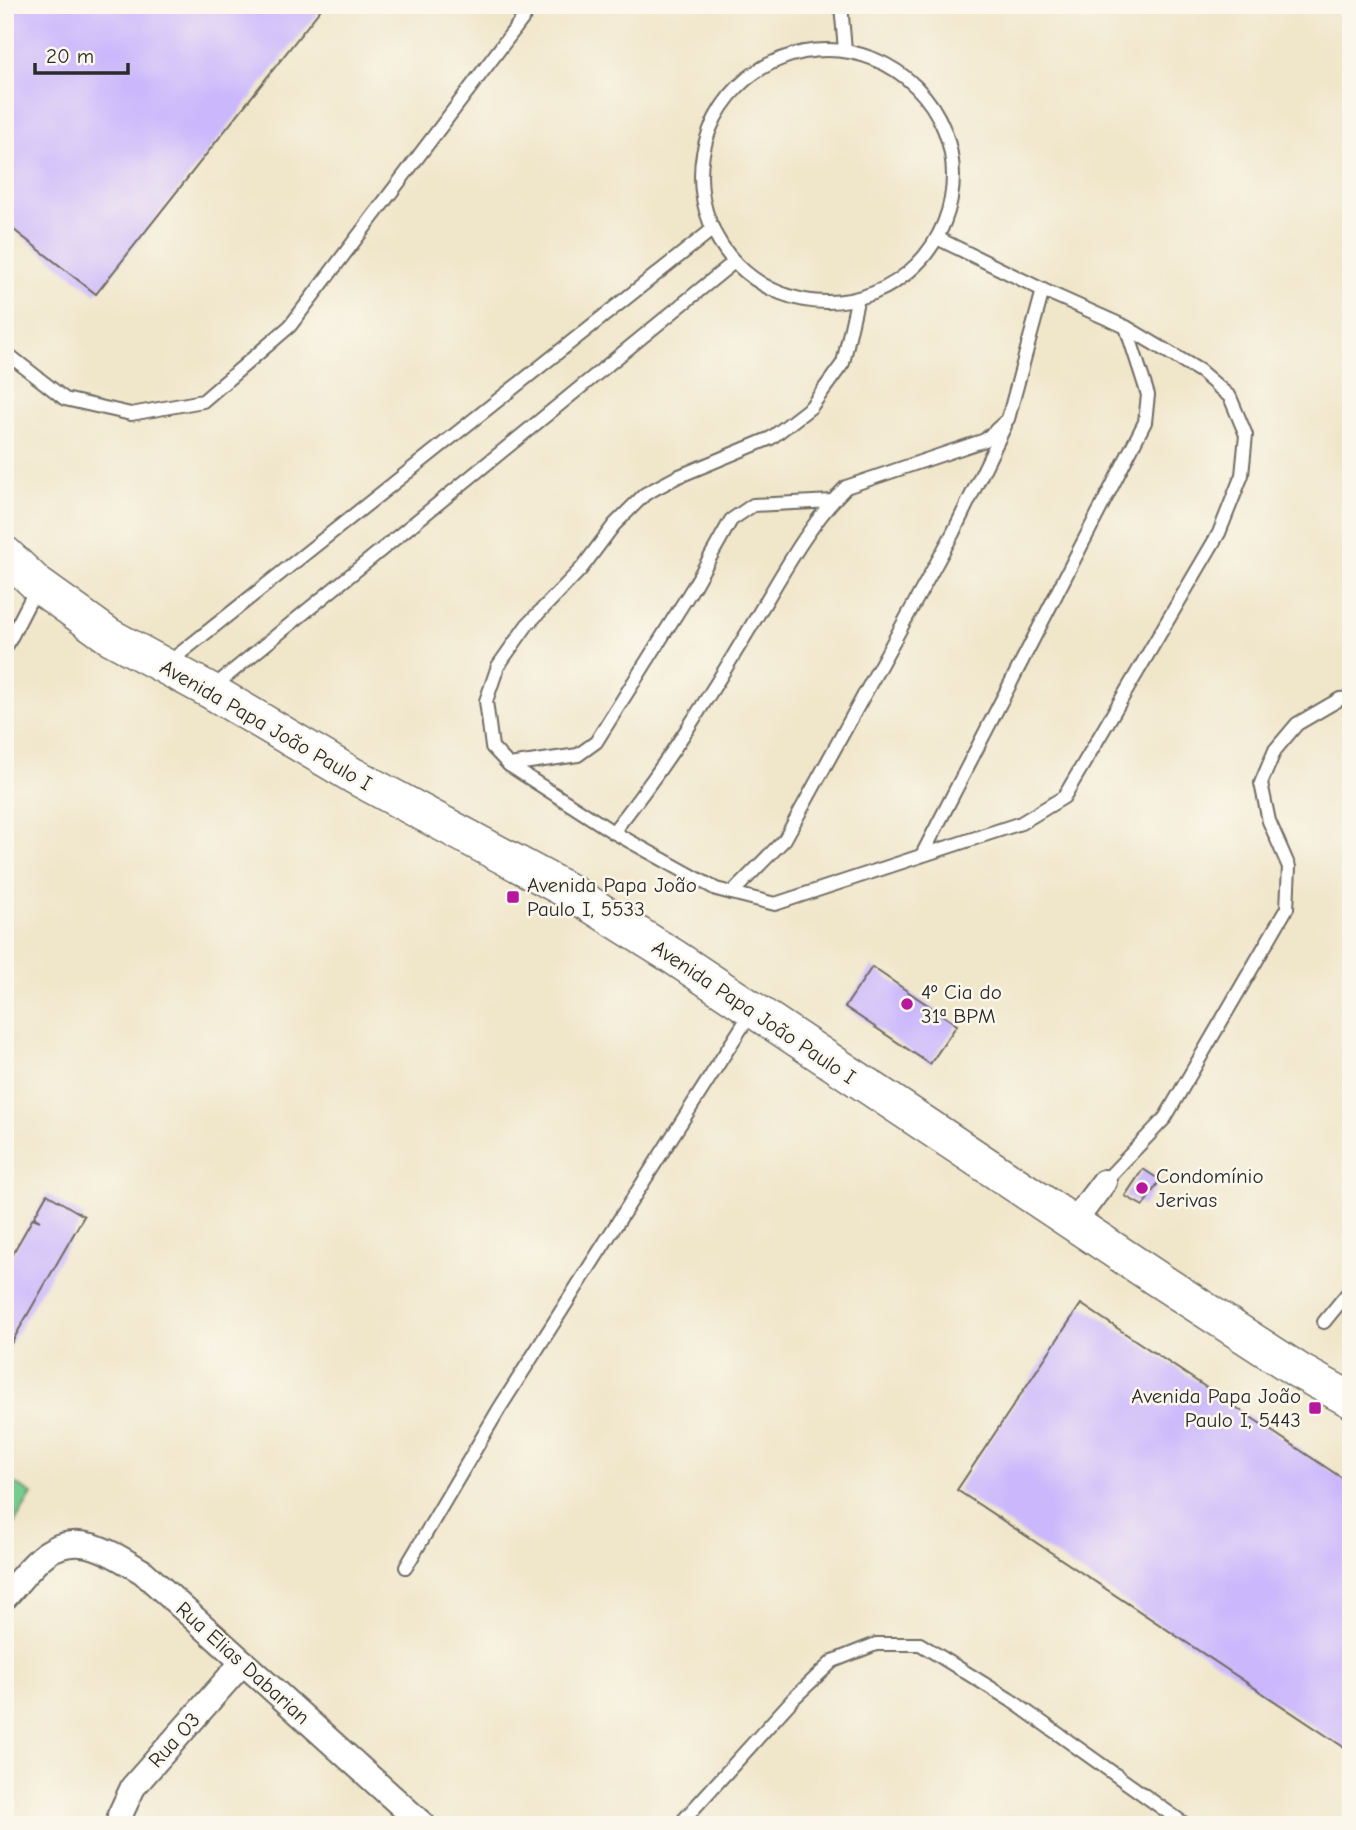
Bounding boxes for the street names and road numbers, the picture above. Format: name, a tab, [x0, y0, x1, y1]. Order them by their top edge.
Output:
street label: Avenida Papa João Paulo I	[156, 655, 376, 795]
street label: Avenida Papa João Paulo I	[648, 935, 860, 1089]
street label: Rua Elias Dabarian	[171, 1597, 315, 1729]
street label: Rua O3	[143, 1708, 205, 1772]

